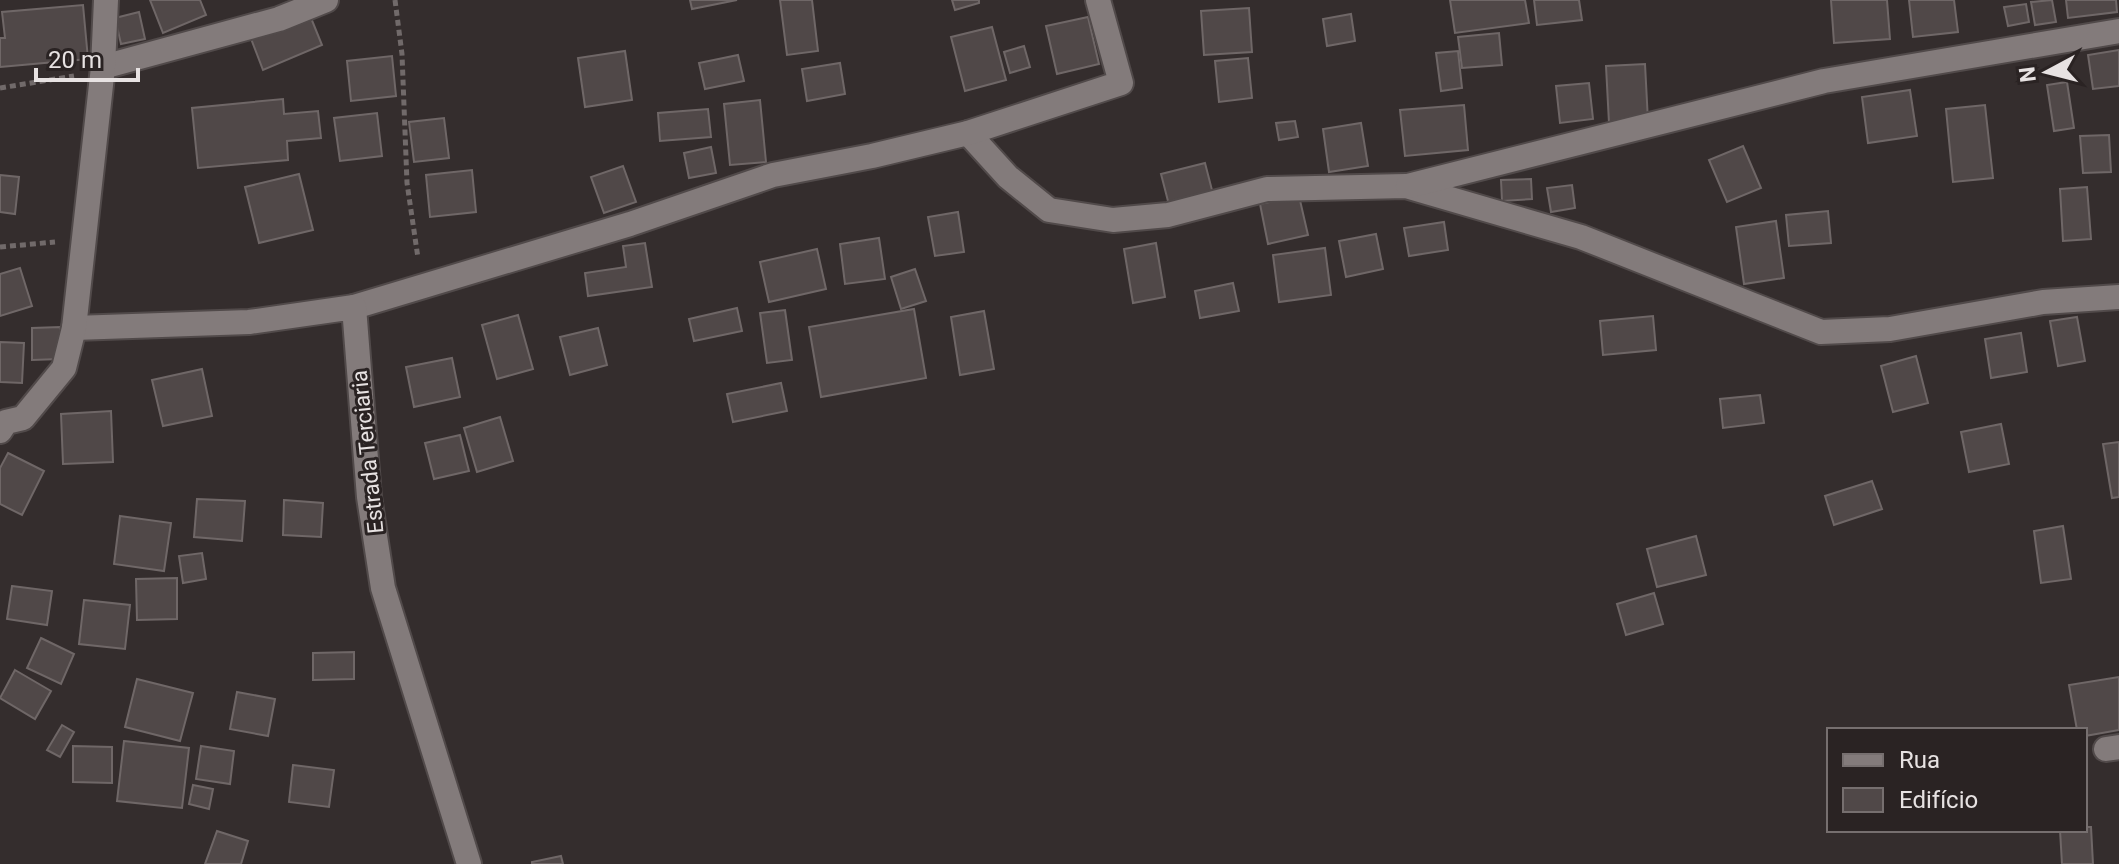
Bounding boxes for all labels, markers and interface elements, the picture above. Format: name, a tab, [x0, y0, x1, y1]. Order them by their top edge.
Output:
scale bar	[36, 32, 138, 82]
north arrow	[2007, 32, 2087, 112]
text: 20 m	[48, 46, 102, 74]
text: N	[2014, 65, 2041, 84]
street label: Estrada Terciaria	[346, 369, 389, 535]
legend	[1827, 728, 2087, 832]
text: Rua	[1899, 746, 1940, 774]
text: Edifício	[1899, 786, 1978, 814]

